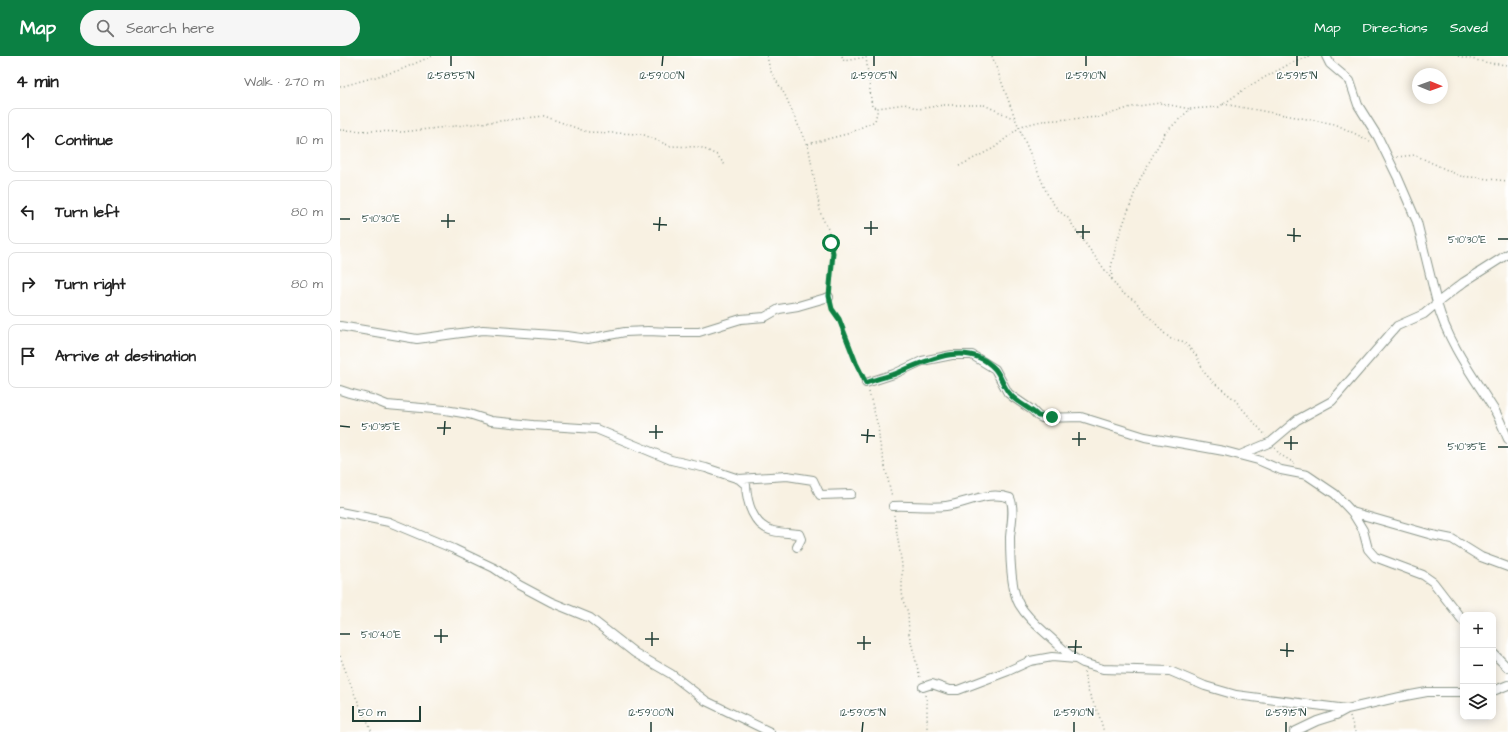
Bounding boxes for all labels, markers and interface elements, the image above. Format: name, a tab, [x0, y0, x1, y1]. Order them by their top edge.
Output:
search box	[80, 10, 360, 46]
text: Map	[20, 15, 56, 42]
icon: search	[94, 17, 116, 39]
text: Search here	[126, 18, 215, 39]
text: Map	[1314, 18, 1341, 38]
text: Directions	[1363, 18, 1428, 38]
text: Saved	[1450, 18, 1488, 38]
north arrow	[1412, 68, 1448, 104]
text: 12°58'55"N	[427, 69, 475, 83]
text: 12°59'00"N	[640, 69, 684, 83]
text: 12°59'05"N	[851, 69, 897, 83]
text: 12°59'10"N	[1066, 69, 1106, 83]
text: 12°59'15"N	[1277, 69, 1317, 83]
text: 4 min	[16, 70, 59, 94]
text: Walk · 270 m	[244, 73, 324, 91]
icon: ahead	[17, 129, 39, 151]
text: Continue	[55, 130, 113, 151]
text: 110 m	[296, 131, 323, 149]
icon: left	[17, 201, 39, 223]
text: Turn left	[55, 202, 119, 223]
text: 80 m	[291, 203, 323, 221]
text: 5°10'30"E	[362, 212, 400, 226]
text: 5°10'30"E	[1448, 233, 1486, 247]
route start	[822, 234, 840, 252]
icon: right	[17, 273, 39, 295]
text: Turn right	[55, 274, 126, 295]
text: 80 m	[291, 275, 323, 293]
icon: arrive	[17, 345, 39, 367]
text: Arrive at destination	[55, 346, 196, 367]
route end	[1043, 408, 1061, 426]
text: 5°10'35"E	[362, 420, 401, 434]
text: 5°10'35"E	[1448, 440, 1487, 454]
map controls	[1460, 612, 1496, 720]
button: +	[1460, 612, 1496, 648]
text: 5°10'40"E	[361, 628, 401, 642]
button: −	[1460, 648, 1496, 684]
button: layers	[1460, 684, 1496, 720]
scale bar	[352, 704, 421, 723]
text: 50 m	[358, 705, 386, 720]
text: 12°59'00"N	[629, 706, 673, 720]
text: 12°59'05"N	[840, 706, 886, 720]
text: 12°59'10"N	[1054, 706, 1094, 720]
text: 12°59'15"N	[1266, 706, 1306, 720]

